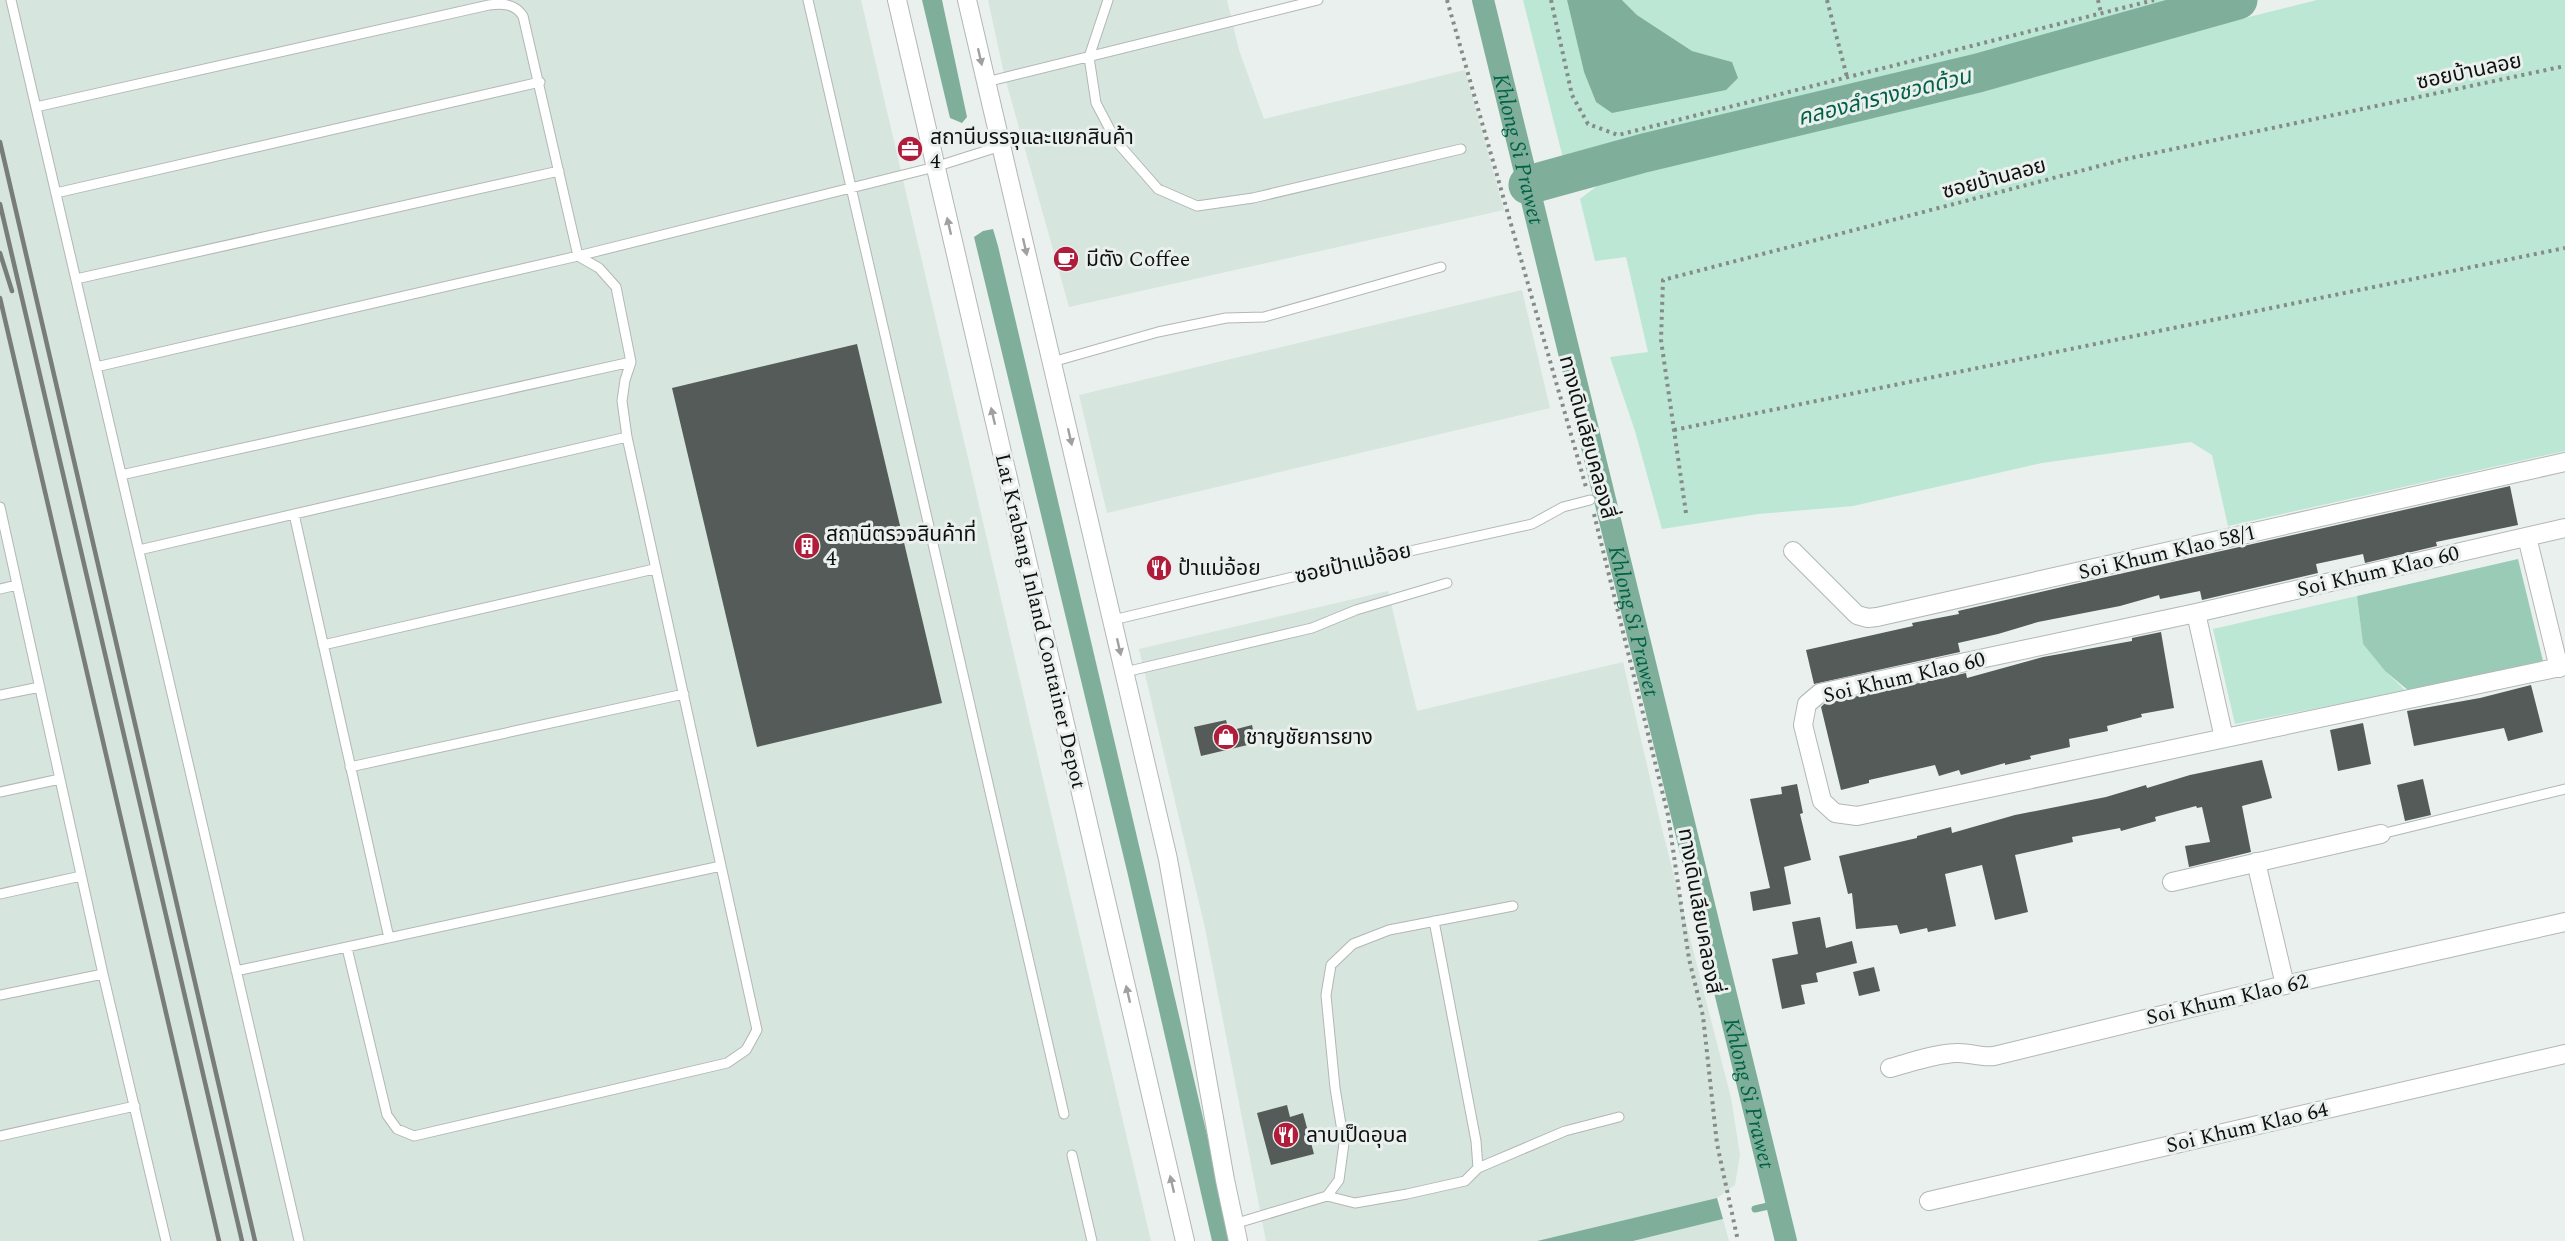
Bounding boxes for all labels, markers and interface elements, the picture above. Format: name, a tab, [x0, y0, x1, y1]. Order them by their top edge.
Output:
street label: ซอยบ้านลอย	[2414, 45, 2525, 99]
one-way arrow	[976, 48, 986, 66]
water label: คลองลำรางชวดด้วน	[1794, 60, 1976, 135]
water label: Khlong Si Prawet	[1484, 70, 1552, 229]
place label: สถานีบรรจุและแยกสินค้า 4	[930, 122, 1134, 178]
office icon: สถานีบรรจุและแยกสินค้า 4	[895, 134, 925, 164]
street label: ซอยบ้านลอย	[1939, 150, 2050, 208]
one-way arrow	[943, 216, 953, 235]
one-way arrow	[1020, 238, 1030, 256]
cafe icon: มีตัง Coffee	[1051, 244, 1081, 274]
place label: มีตัง Coffee	[1086, 244, 1190, 276]
street label: ทางเดินเลียบคลองสี่	[1550, 352, 1624, 522]
one-way arrow	[987, 406, 997, 425]
one-way arrow	[1065, 427, 1075, 446]
street label: Lat Krabang Inland Container Depot	[986, 450, 1094, 792]
street label: Soi Khum Klao 58/1	[2075, 517, 2259, 589]
place label: สถานีตรวจสินค้าที่ 4	[826, 519, 976, 575]
building icon: สถานีตรวจสินค้าที่ 4	[792, 531, 822, 561]
street label: ซอยป้าแม่อ้อย	[1292, 535, 1415, 593]
street label: Soi Khum Klao 60	[2294, 538, 2462, 606]
water label: Khlong Si Prawet	[1599, 542, 1668, 701]
restaurant icon: ป้าแม่อ้อย	[1144, 553, 1174, 583]
place label: ป้าแม่อ้อย	[1178, 553, 1261, 585]
one-way arrow	[1115, 638, 1124, 657]
street label: Soi Khum Klao 60	[1820, 644, 1988, 712]
shop icon: ชาญชัยการยาง	[1211, 722, 1241, 752]
place label: ชาญชัยการยาง	[1246, 722, 1373, 754]
street label: ทางเดินเลียบคลองสี่	[1669, 826, 1729, 997]
street label: Soi Khum Klao 62	[2143, 966, 2311, 1034]
one-way arrow	[1122, 985, 1132, 1003]
water label: Khlong Si Prawet	[1714, 1014, 1783, 1173]
street label: Soi Khum Klao 64	[2163, 1094, 2332, 1162]
restaurant icon: ลาบเป็ดอุบล	[1271, 1120, 1301, 1150]
place label: ลาบเป็ดอุบล	[1306, 1120, 1408, 1152]
one-way arrow	[1166, 1175, 1176, 1193]

